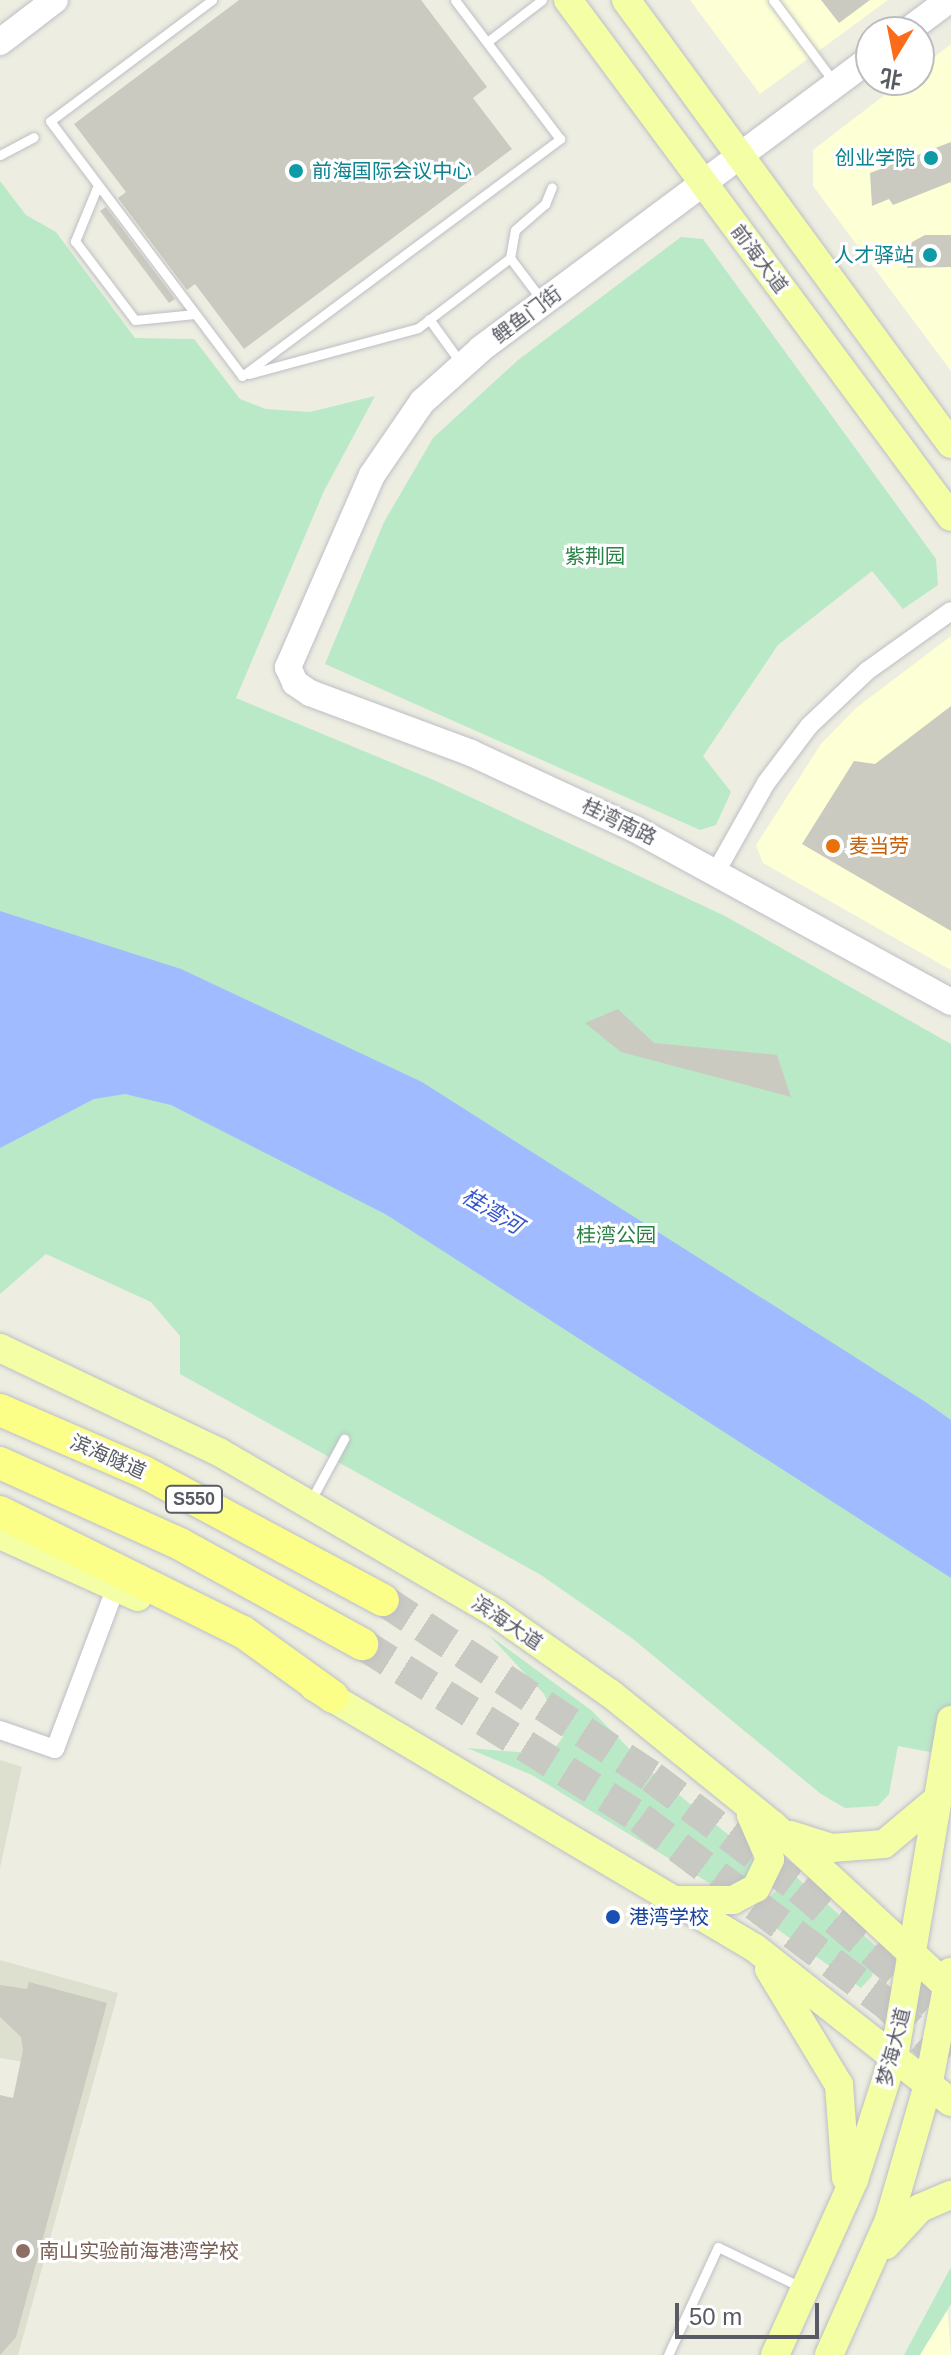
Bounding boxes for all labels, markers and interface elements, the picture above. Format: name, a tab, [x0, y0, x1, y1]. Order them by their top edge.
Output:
north arrow	[855, 16, 935, 96]
text: 北	[878, 64, 904, 92]
place label: 创业学院	[835, 146, 915, 170]
marker: 创业学院	[922, 149, 940, 167]
place label: 前海国际会议中心	[312, 159, 472, 183]
marker: 前海国际会议中心	[287, 162, 305, 180]
street label: 前海大道	[725, 220, 793, 298]
place label: 人才驿站	[834, 243, 914, 267]
marker: 人才驿站	[921, 246, 939, 264]
street label: 鲤鱼门街	[488, 281, 566, 349]
park label: 紫荆园	[565, 544, 625, 568]
street label: 桂湾南路	[578, 794, 660, 850]
place label: 麦当劳	[849, 834, 909, 858]
marker: 麦当劳	[824, 837, 842, 855]
water label: 桂湾河	[457, 1183, 527, 1239]
park label: 桂湾公园	[576, 1223, 656, 1247]
street label: 滨海隧道	[67, 1430, 149, 1484]
road number: S550	[164, 1485, 224, 1513]
street label: 滨海大道	[467, 1591, 547, 1655]
place label: 港湾学校	[629, 1905, 709, 1929]
marker: 港湾学校	[604, 1908, 622, 1926]
street label: 梦海大道	[873, 2005, 915, 2089]
place label: 南山实验前海港湾学校	[39, 2239, 239, 2263]
marker: 南山实验前海港湾学校	[14, 2242, 32, 2260]
scale bar	[679, 2287, 823, 2337]
text: 50 m	[689, 2303, 742, 2330]

